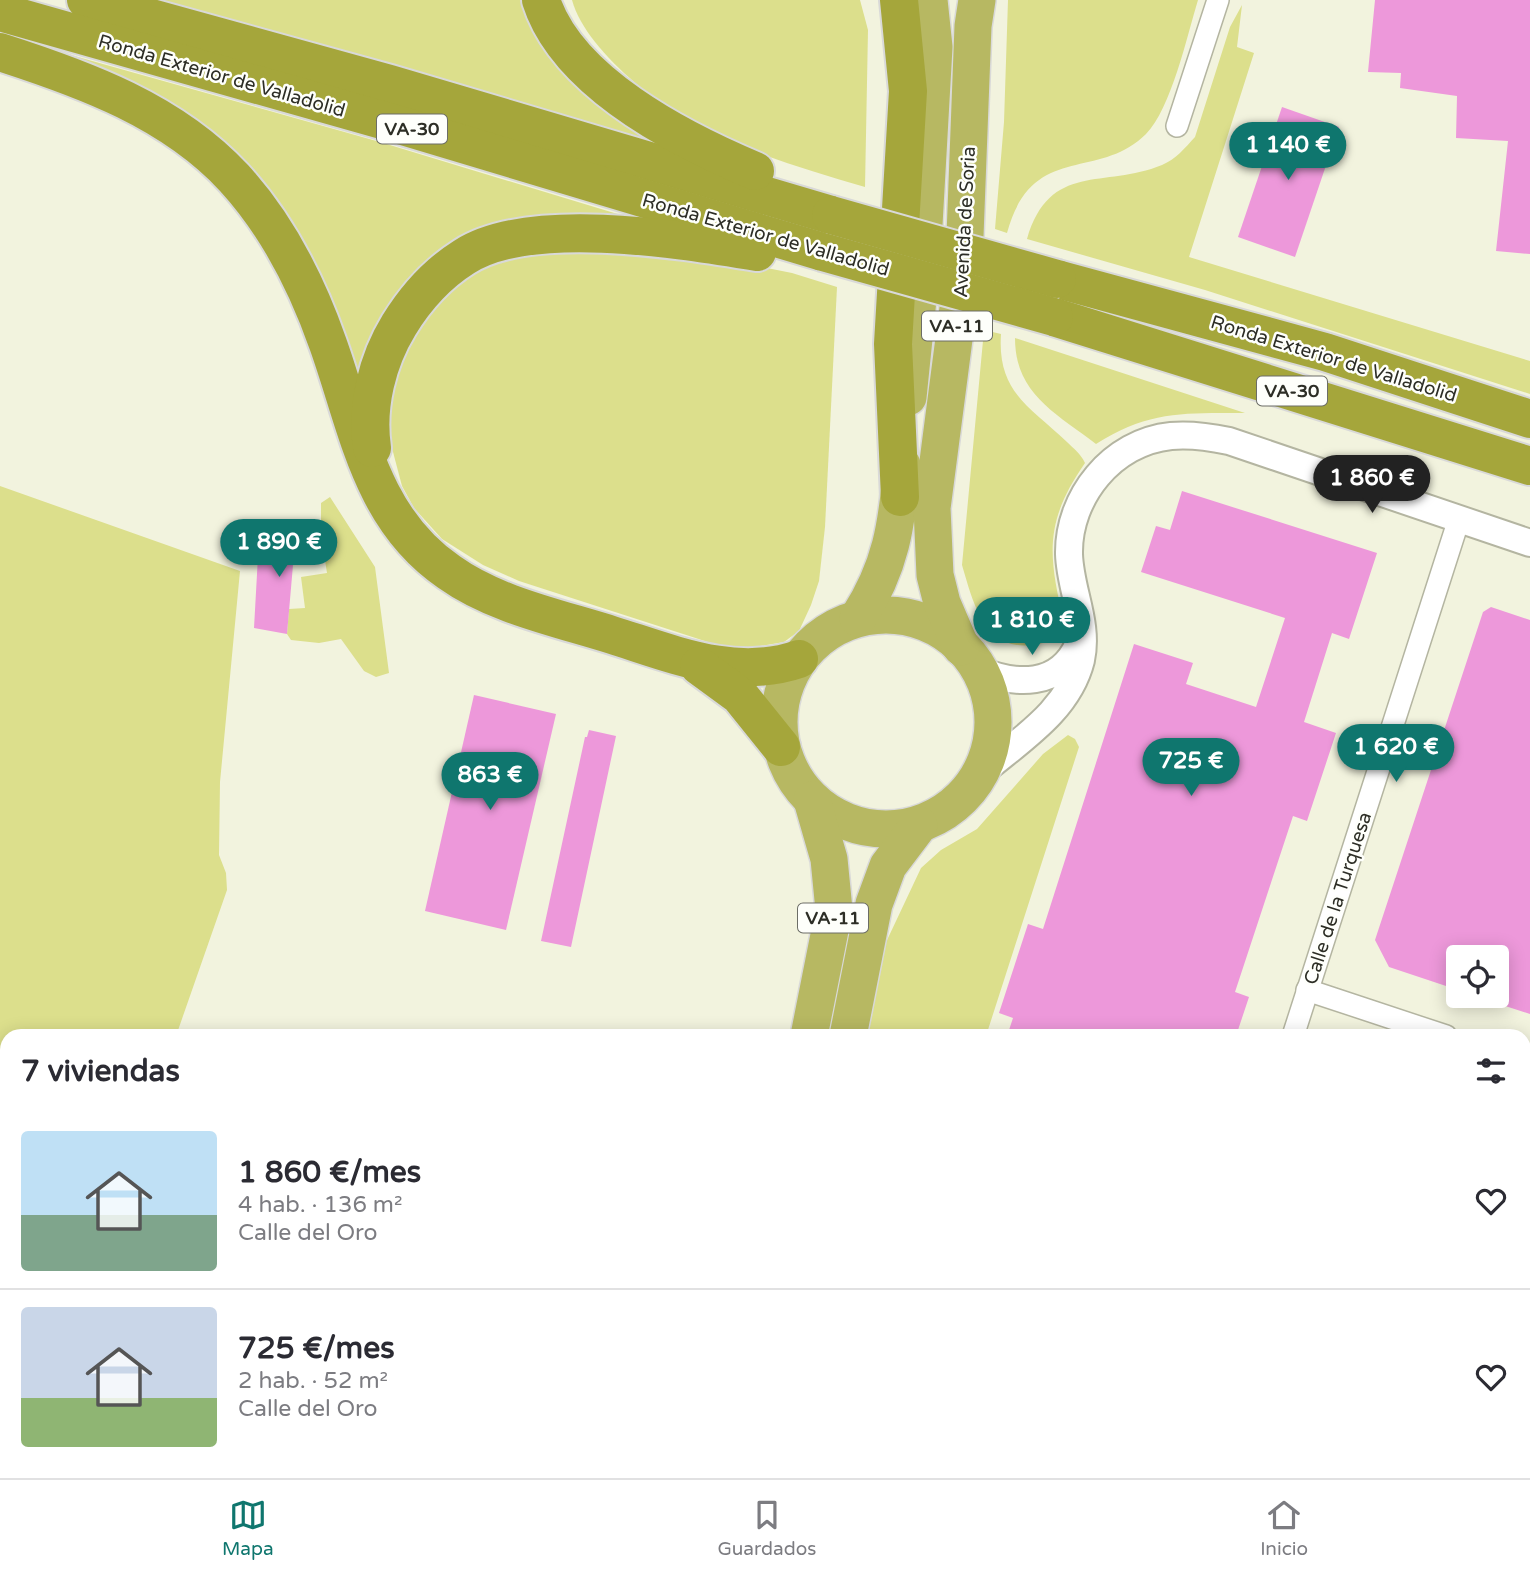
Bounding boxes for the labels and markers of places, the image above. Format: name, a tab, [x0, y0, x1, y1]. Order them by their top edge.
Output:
pin: 1 140 €	[1223, 122, 1353, 182]
pin: 1 860 €	[1307, 456, 1437, 515]
pin: 1 890 €	[214, 520, 344, 579]
pin: 1 810 €	[967, 598, 1097, 657]
pin: 1 620 €	[1331, 724, 1461, 784]
pin: 725 €	[1142, 738, 1240, 798]
pin: 863 €	[441, 752, 539, 812]

